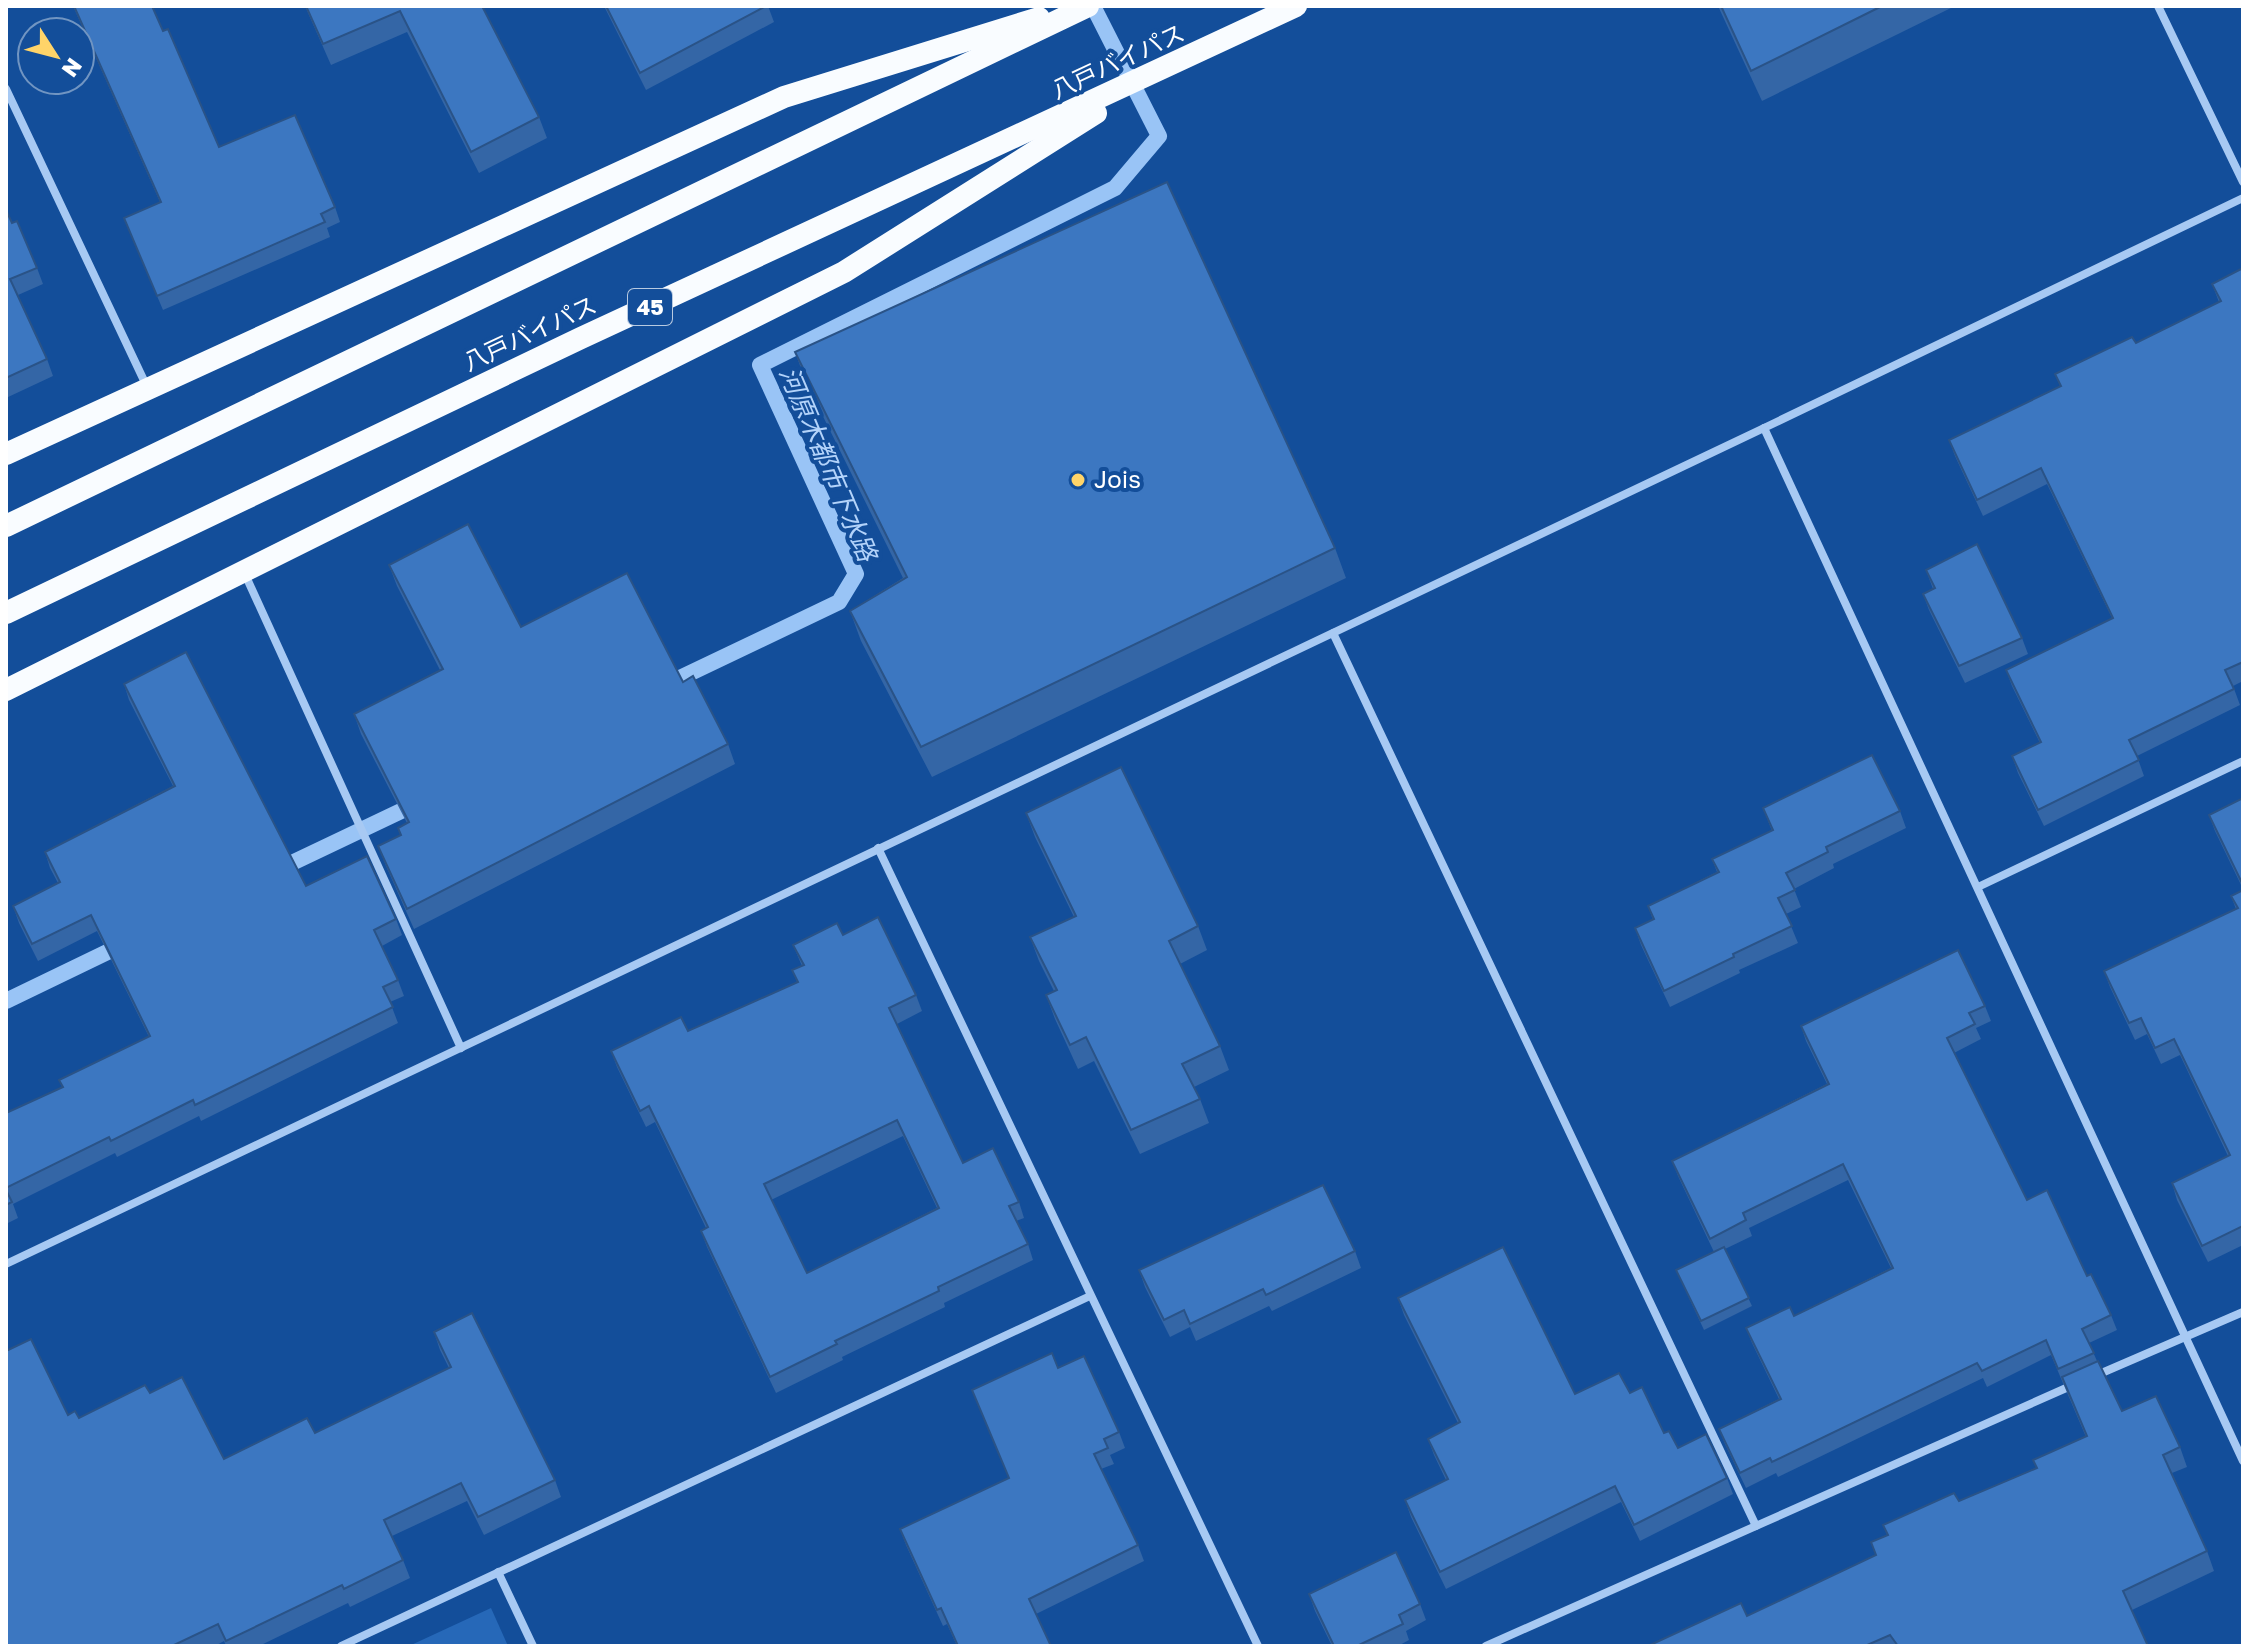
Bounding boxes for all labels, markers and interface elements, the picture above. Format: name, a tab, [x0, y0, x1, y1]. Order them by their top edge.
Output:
north arrow	[16, 16, 96, 96]
street label: 八戸バイパス	[1046, 17, 1189, 104]
text: N	[57, 53, 88, 83]
street label: 八戸バイパス	[458, 289, 601, 376]
road number: 45	[628, 289, 672, 325]
water label: 河原木都市下水路	[774, 362, 884, 567]
place label: Jois	[1094, 464, 1141, 493]
marker: Jois	[1069, 471, 1087, 489]

